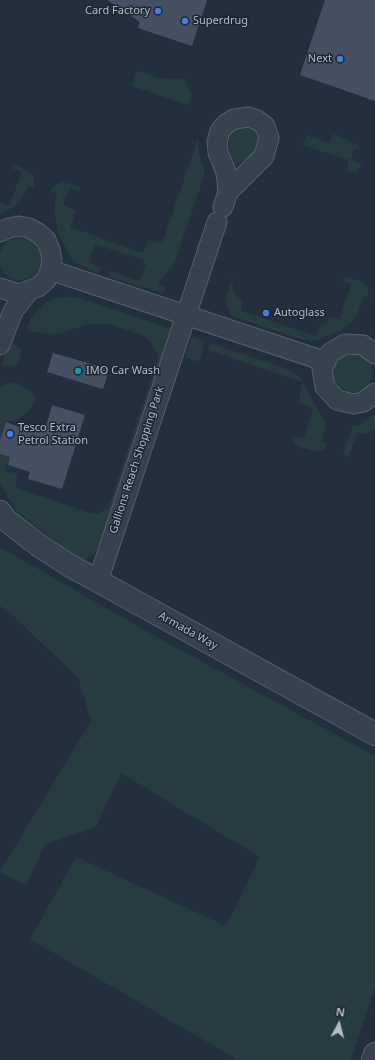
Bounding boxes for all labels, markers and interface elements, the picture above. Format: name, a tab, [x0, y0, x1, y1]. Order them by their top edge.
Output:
place label: Card Factory	[85, 4, 150, 18]
marker: Card Factory	[153, 6, 163, 16]
place label: Superdrug	[193, 14, 248, 28]
marker: Superdrug	[180, 16, 190, 26]
place label: Next	[308, 52, 332, 66]
marker: Next	[335, 54, 345, 64]
place label: Autoglass	[274, 306, 325, 320]
marker: Autoglass	[261, 308, 271, 318]
place label: IMO Car Wash	[86, 364, 160, 378]
marker: IMO Car Wash	[73, 366, 83, 376]
street label: Gallions Reach Shopping Park	[107, 385, 167, 535]
place label: Tesco Extra Petrol Station	[18, 421, 88, 447]
marker: Tesco Extra Petrol Station	[5, 429, 15, 439]
street label: Armada Way	[156, 609, 220, 653]
north arrow	[319, 1004, 359, 1044]
text: N	[335, 1004, 346, 1020]

